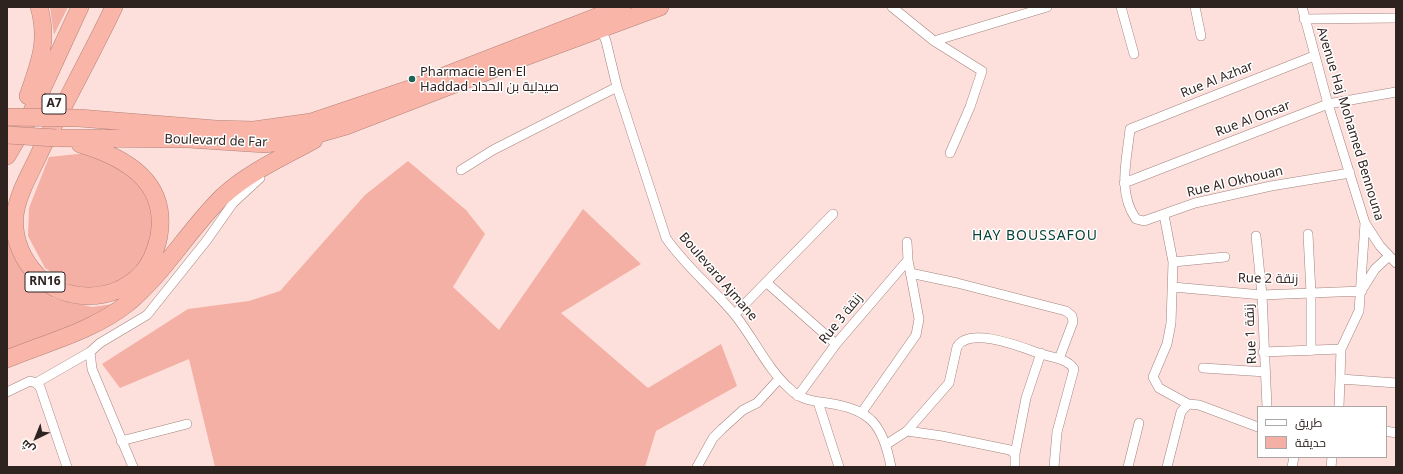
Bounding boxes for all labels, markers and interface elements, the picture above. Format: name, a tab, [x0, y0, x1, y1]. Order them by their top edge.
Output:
street label: Avenue Haj Mohamed Bennouna	[1313, 25, 1387, 223]
street label: Rue Al Azhar	[1178, 58, 1256, 102]
place label: Pharmacie Ben El Haddad صيدلية بن الحداد	[420, 64, 559, 95]
marker: Pharmacie Ben El Haddad صيدلية بن الحداد	[407, 74, 417, 84]
road number: A7	[42, 94, 66, 114]
street label: Rue Al Onsar	[1213, 98, 1293, 140]
street label: Boulevard de Far	[164, 131, 268, 151]
street label: Rue Al Okhouan	[1185, 163, 1285, 201]
district label: HAY BOUSSAFOU	[972, 228, 1098, 244]
street label: Boulevard Ajmane	[675, 230, 761, 324]
street label: Rue 2 زنقة	[1238, 271, 1298, 287]
road number: RN16	[25, 272, 65, 292]
street label: Rue 3 زنقة	[816, 291, 866, 347]
street label: Rue 1 زنقة	[1242, 303, 1260, 365]
legend	[1257, 406, 1387, 458]
text: طريق	[1295, 414, 1322, 431]
north arrow	[16, 418, 56, 458]
text: حديقة	[1295, 434, 1326, 451]
text: ش	[17, 437, 38, 457]

